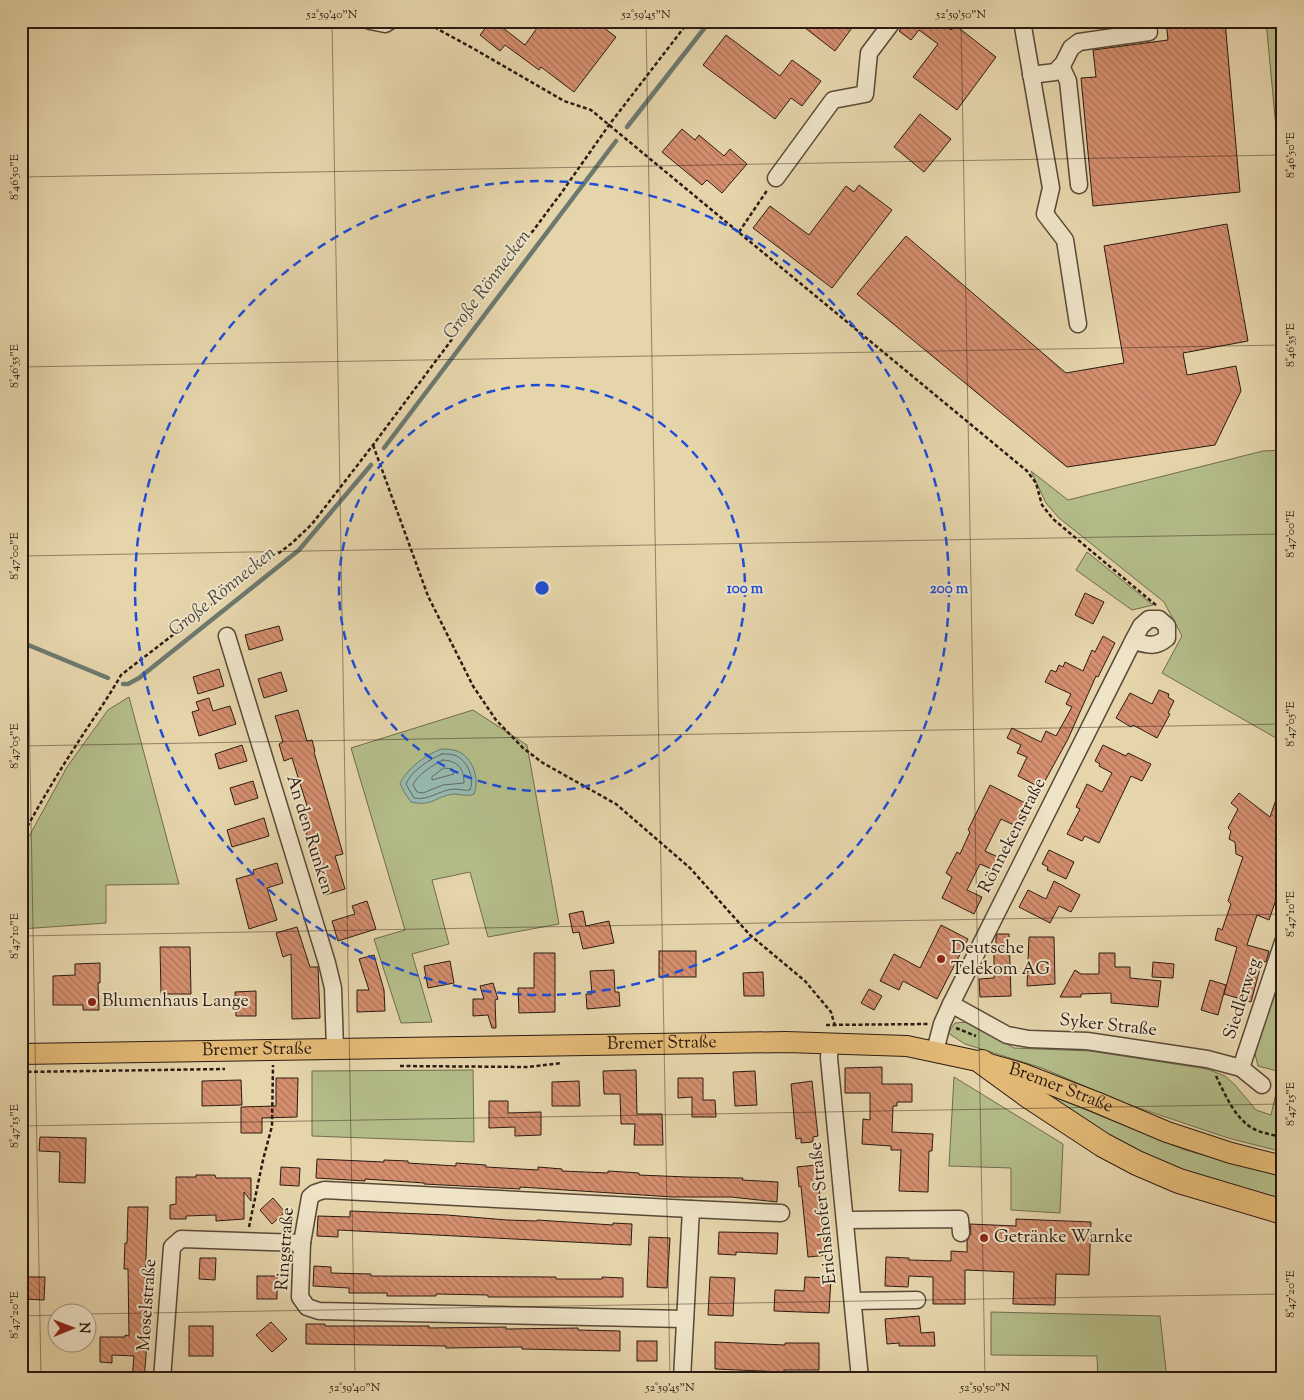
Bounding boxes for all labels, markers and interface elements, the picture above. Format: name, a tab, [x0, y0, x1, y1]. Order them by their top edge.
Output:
text: 52°59'40"N	[306, 6, 358, 24]
text: 52°59'45"N	[620, 6, 671, 24]
text: 52°59'50"N	[935, 6, 987, 24]
text: 8°46'50"E	[1282, 131, 1300, 178]
text: 8°46'50"E	[6, 153, 24, 200]
water label: Große Rönnecken	[438, 224, 538, 346]
text: 8°46'55"E	[1282, 322, 1300, 367]
text: 8°46'55"E	[6, 343, 24, 388]
text: 8°47'00"E	[1282, 509, 1300, 558]
text: 8°47'00"E	[6, 531, 24, 580]
water label: Große Rönnecken	[163, 540, 283, 644]
centre of rings	[533, 579, 551, 597]
text: 100 m	[727, 579, 764, 600]
text: 200 m	[930, 579, 969, 600]
text: 8°47'05"E	[1282, 700, 1300, 747]
text: 8°47'05"E	[6, 722, 24, 769]
street label: An den Runken	[278, 772, 340, 898]
street label: Rönnekenstraße	[973, 774, 1053, 898]
text: 8°47'10"E	[1282, 890, 1300, 937]
text: 8°47'10"E	[6, 912, 24, 959]
place label: Deutsche Telekom AG	[951, 936, 1050, 983]
marker: Deutsche Telekom AG	[935, 953, 947, 965]
street label: Siedlerweg	[1218, 955, 1268, 1043]
place label: Blumenhaus Lange	[102, 989, 249, 1015]
marker: Blumenhaus Lange	[86, 996, 98, 1008]
street label: Syker Straße	[1058, 1008, 1158, 1044]
street label: Bremer Straße	[607, 1030, 717, 1058]
street label: Bremer Straße	[202, 1036, 312, 1064]
street label: Bremer Straße	[1006, 1057, 1117, 1121]
text: 8°47'15"E	[1282, 1081, 1300, 1126]
text: 8°47'15"E	[6, 1103, 24, 1148]
street label: Erichshofer Straße	[804, 1140, 844, 1286]
street label: Ringstraße	[270, 1206, 302, 1292]
place label: Getränke Warnke	[994, 1225, 1133, 1251]
marker: Getränke Warnke	[978, 1232, 990, 1244]
street label: Moselstraße	[132, 1258, 164, 1352]
text: 8°47'20"E	[1282, 1270, 1300, 1318]
text: 8°47'20"E	[6, 1291, 24, 1339]
north arrow	[48, 1302, 98, 1352]
text: N	[73, 1322, 93, 1334]
text: 52°59'40"N	[329, 1379, 381, 1397]
text: 52°59'45"N	[644, 1379, 695, 1397]
text: 52°59'50"N	[959, 1379, 1011, 1397]

